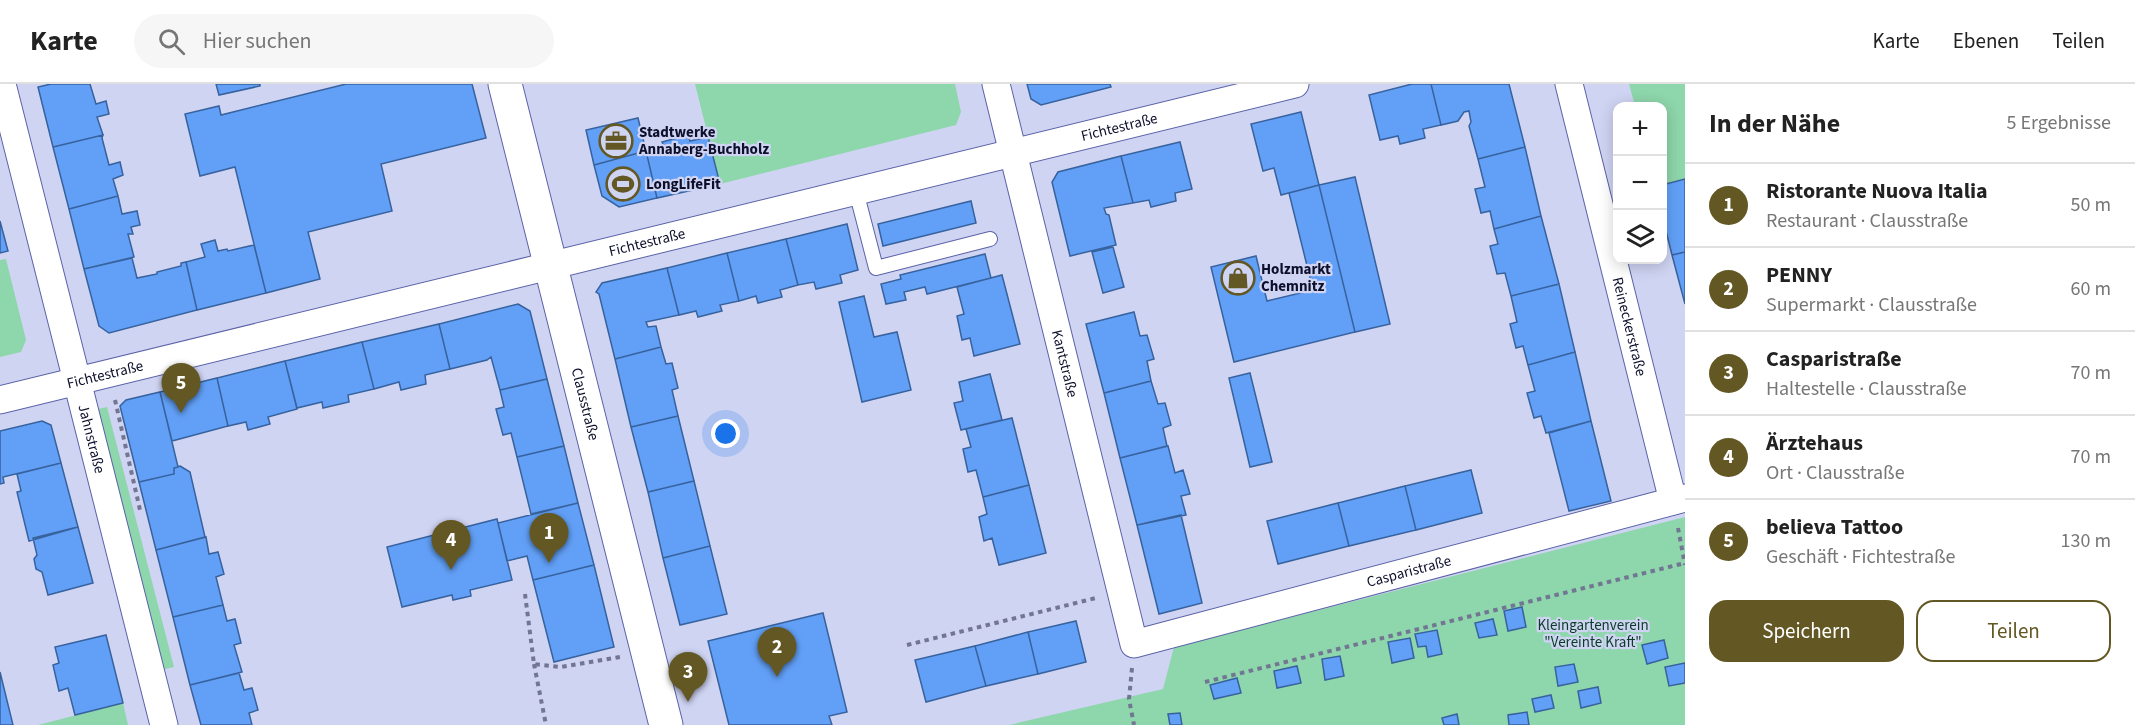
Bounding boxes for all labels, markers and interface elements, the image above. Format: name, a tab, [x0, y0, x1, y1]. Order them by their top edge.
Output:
search box	[134, 14, 554, 68]
text: Karte	[30, 21, 98, 61]
icon: search	[155, 25, 188, 58]
text: Hier suchen	[203, 25, 312, 57]
text: Karte	[1873, 26, 1920, 56]
text: Ebenen	[1953, 26, 2019, 56]
text: Teilen	[2052, 26, 2105, 56]
map controls	[1613, 102, 1667, 264]
button: +	[1613, 102, 1667, 156]
text: In der Nähe	[1709, 105, 1840, 142]
street label: Fichtestraße	[1079, 107, 1160, 146]
text: 5 Ergebnisse	[2006, 109, 2111, 137]
place label: Stadtwerke Annaberg-Buchholz	[638, 122, 769, 160]
office icon: Stadtwerke Annaberg-Buchholz	[598, 123, 634, 159]
button: −	[1613, 156, 1667, 210]
sports icon: LongLifeFit	[605, 166, 641, 202]
place label: LongLifeFit	[646, 174, 721, 195]
text: Ristorante Nuova Italia	[1766, 175, 1988, 207]
text: 1	[1723, 191, 1734, 219]
text: 50 m	[2071, 191, 2111, 219]
text: Restaurant · Clausstraße	[1766, 207, 1968, 235]
button: layers	[1613, 210, 1667, 264]
street label: Fichtestraße	[607, 223, 687, 262]
place label: Holzmarkt Chemnitz	[1261, 259, 1331, 297]
text: PENNY	[1766, 259, 1832, 291]
shop icon: Holzmarkt Chemnitz	[1220, 260, 1256, 296]
street label: Reineckerstraße	[1607, 275, 1652, 378]
text: 2	[1723, 275, 1734, 303]
text: 60 m	[2071, 275, 2111, 303]
text: Supermarkt · Clausstraße	[1766, 291, 1977, 319]
street label: Kantstraße	[1046, 328, 1083, 400]
text: Casparistraße	[1766, 343, 1902, 375]
street label: Fichtestraße	[65, 355, 145, 394]
text: 3	[1723, 359, 1734, 387]
text: 70 m	[2071, 359, 2111, 387]
pin: 5	[162, 364, 201, 413]
street label: Clausstraße	[566, 366, 605, 443]
text: Haltestelle · Clausstraße	[1766, 375, 1967, 403]
street label: Jahnstraße	[73, 402, 111, 476]
your location	[711, 419, 740, 448]
text: Ärztehaus	[1766, 427, 1863, 459]
text: 4	[1723, 443, 1734, 471]
text: 70 m	[2071, 443, 2111, 471]
text: Ort · Clausstraße	[1766, 459, 1905, 487]
text: believa Tattoo	[1766, 511, 1903, 543]
pin: 1	[530, 514, 568, 563]
pin: 4	[432, 520, 470, 570]
text: 5	[1723, 527, 1734, 555]
text: 130 m	[2061, 527, 2111, 555]
text: Geschäft · Fichtestraße	[1766, 543, 1956, 571]
street label: Casparistraße	[1364, 550, 1453, 592]
button: Speichern	[1709, 600, 1904, 662]
button: Teilen	[1916, 600, 2111, 662]
park label: Kleingartenverein "Vereinte Kraft"	[1537, 615, 1649, 653]
pin: 2	[758, 628, 796, 677]
pin: 3	[668, 652, 708, 702]

